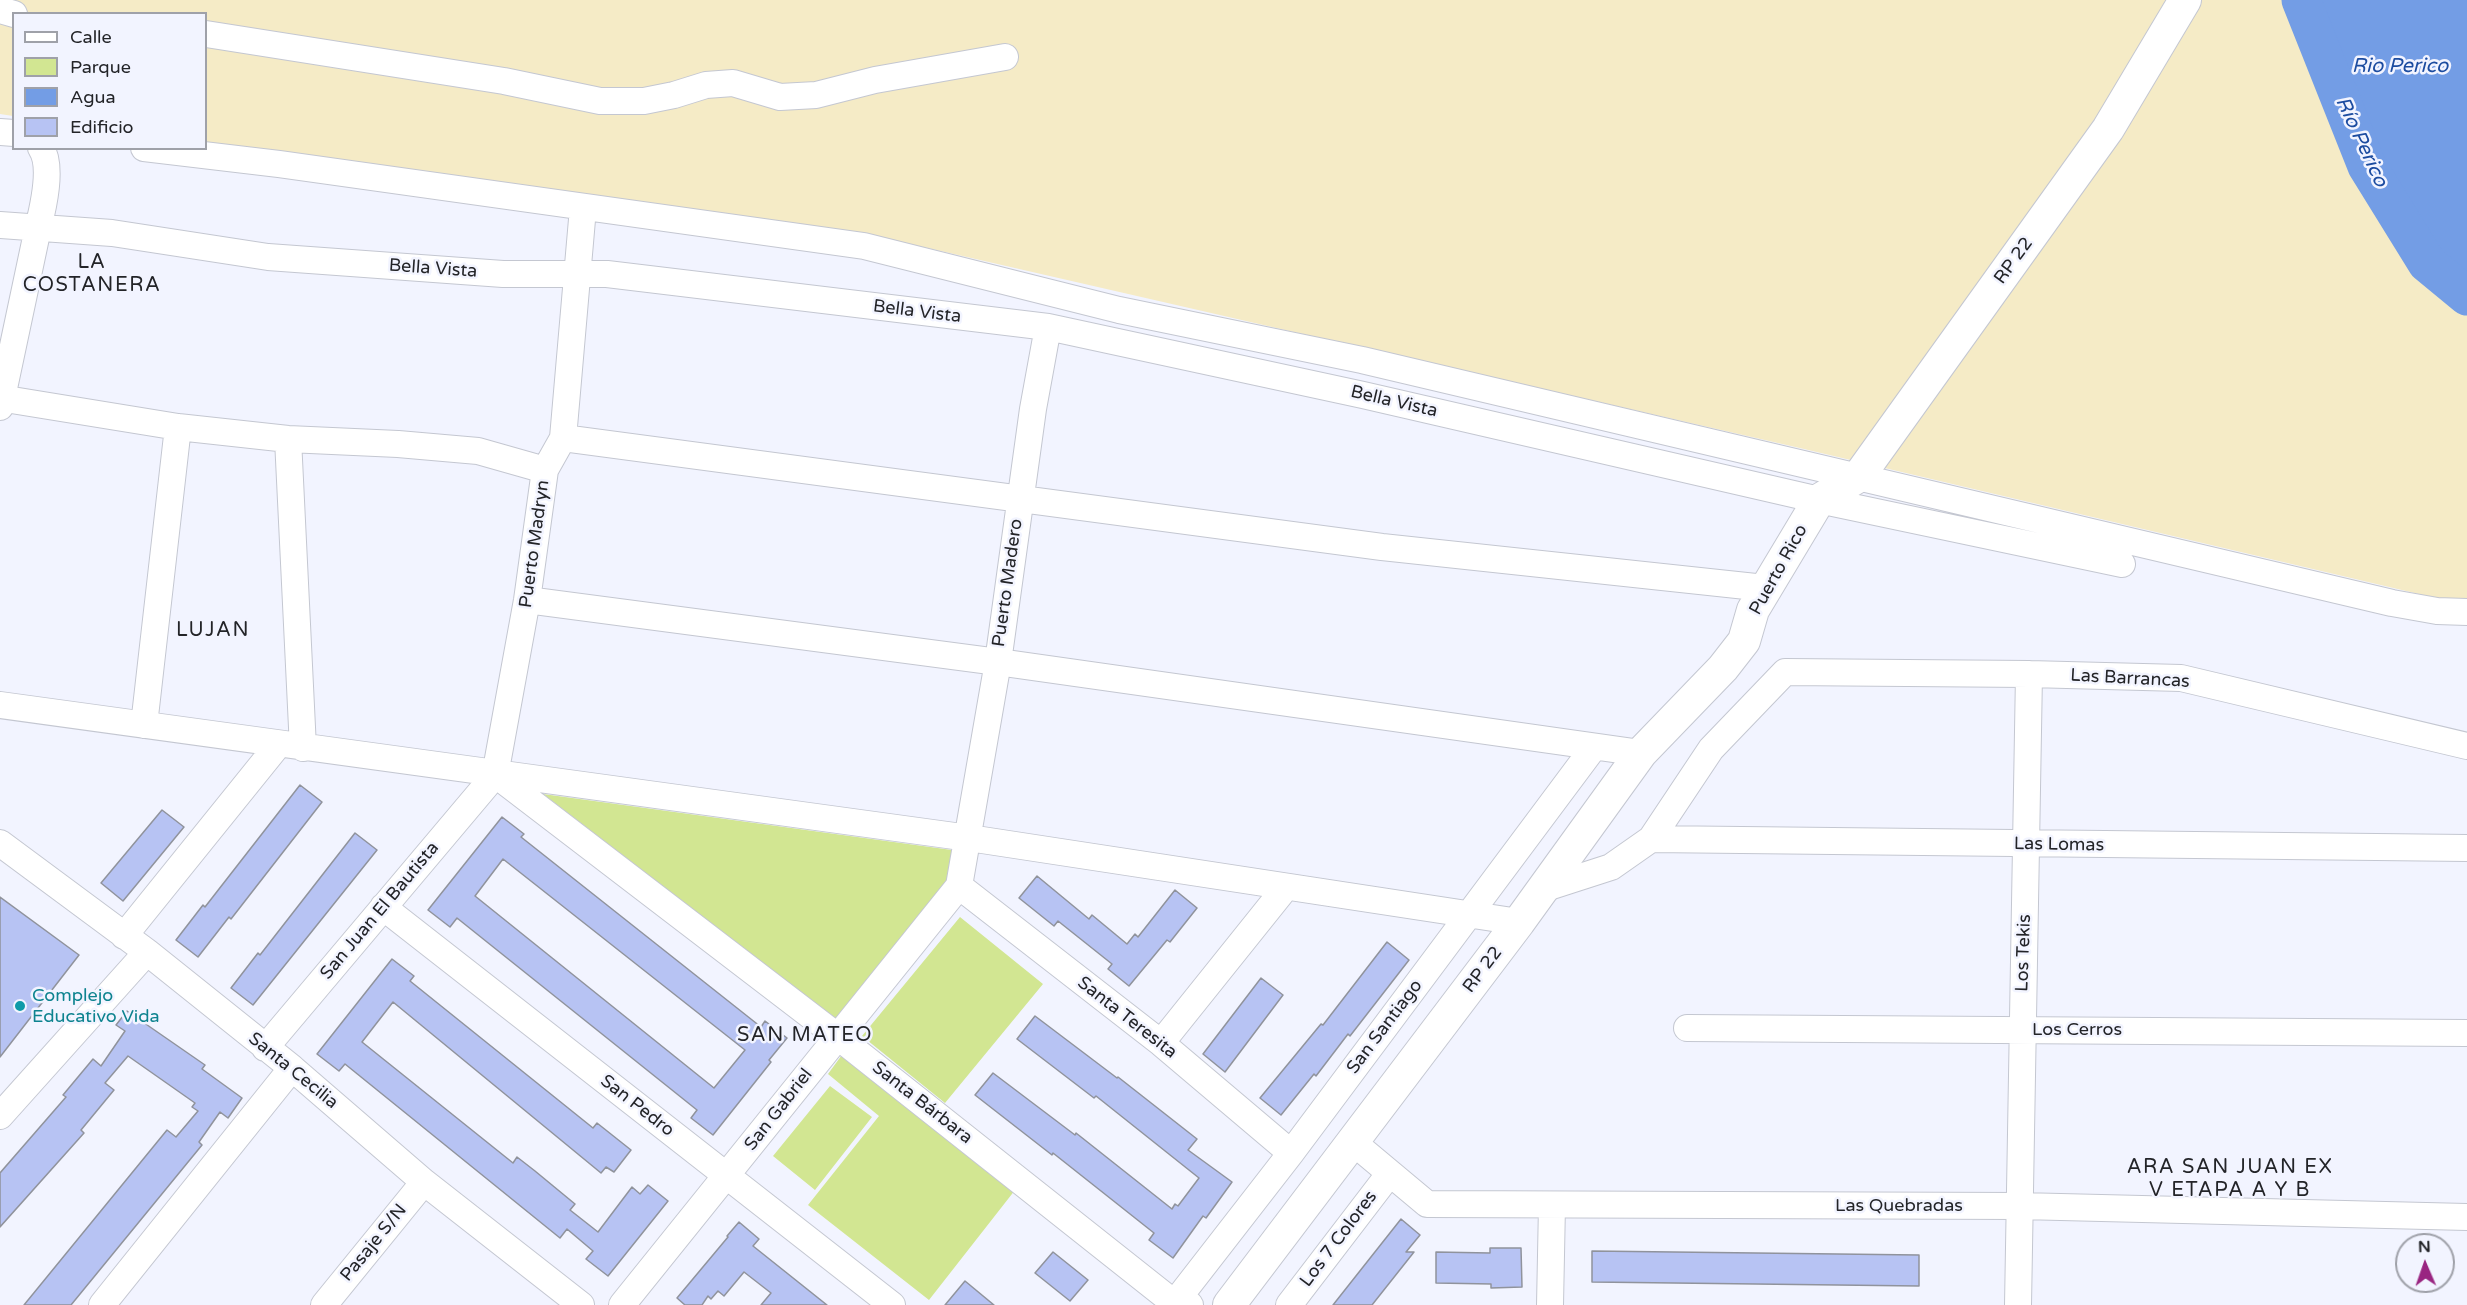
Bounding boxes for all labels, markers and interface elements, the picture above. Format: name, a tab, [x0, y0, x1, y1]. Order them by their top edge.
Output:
legend	[12, 12, 207, 150]
text: Calle	[70, 26, 112, 48]
water label: Rio Perico	[2352, 55, 2448, 79]
text: Parque	[70, 56, 131, 78]
text: Agua	[70, 86, 116, 108]
water label: Río Perico	[2330, 93, 2392, 191]
text: Edificio	[70, 116, 134, 138]
street label: RP 22	[1990, 234, 2038, 288]
district label: LA COSTANERA	[23, 251, 161, 298]
street label: Bella Vista	[388, 255, 478, 283]
street label: Bella Vista	[872, 296, 962, 328]
street label: Bella Vista	[1348, 382, 1440, 422]
street label: Puerto Madryn	[515, 479, 555, 609]
street label: Puerto Madero	[988, 518, 1028, 648]
street label: Puerto Rico	[1745, 521, 1813, 619]
district label: LUJAN	[176, 619, 250, 643]
street label: Las Barrancas	[2070, 665, 2190, 693]
street label: Las Lomas	[2014, 833, 2104, 857]
street label: San Juan El Bautista	[316, 838, 444, 984]
street label: Los Tekis	[2012, 914, 2036, 992]
street label: RP 22	[1459, 943, 1507, 997]
street label: Santa Teresita	[1073, 972, 1181, 1064]
street label: San Santiago	[1343, 976, 1427, 1078]
place label: Complejo Educativo Vida	[32, 985, 160, 1028]
marker: Complejo Educativo Vida	[13, 999, 27, 1013]
street label: Los Cerros	[2032, 1019, 2122, 1041]
district label: SAN MATEO	[737, 1024, 873, 1048]
street label: Santa Cecilia	[244, 1028, 342, 1114]
street label: Santa Bárbara	[867, 1057, 977, 1149]
street label: San Gabriel	[740, 1065, 818, 1155]
street label: San Pedro	[596, 1070, 678, 1142]
district label: ARA SAN JUAN EX V ETAPA A Y B	[2127, 1156, 2333, 1203]
street label: Los 7 Colores	[1296, 1187, 1382, 1291]
street label: Las Quebradas	[1835, 1195, 1963, 1217]
street label: Pasaje S/N	[336, 1200, 412, 1286]
north arrow	[2395, 1233, 2455, 1293]
text: N	[2418, 1237, 2431, 1257]

